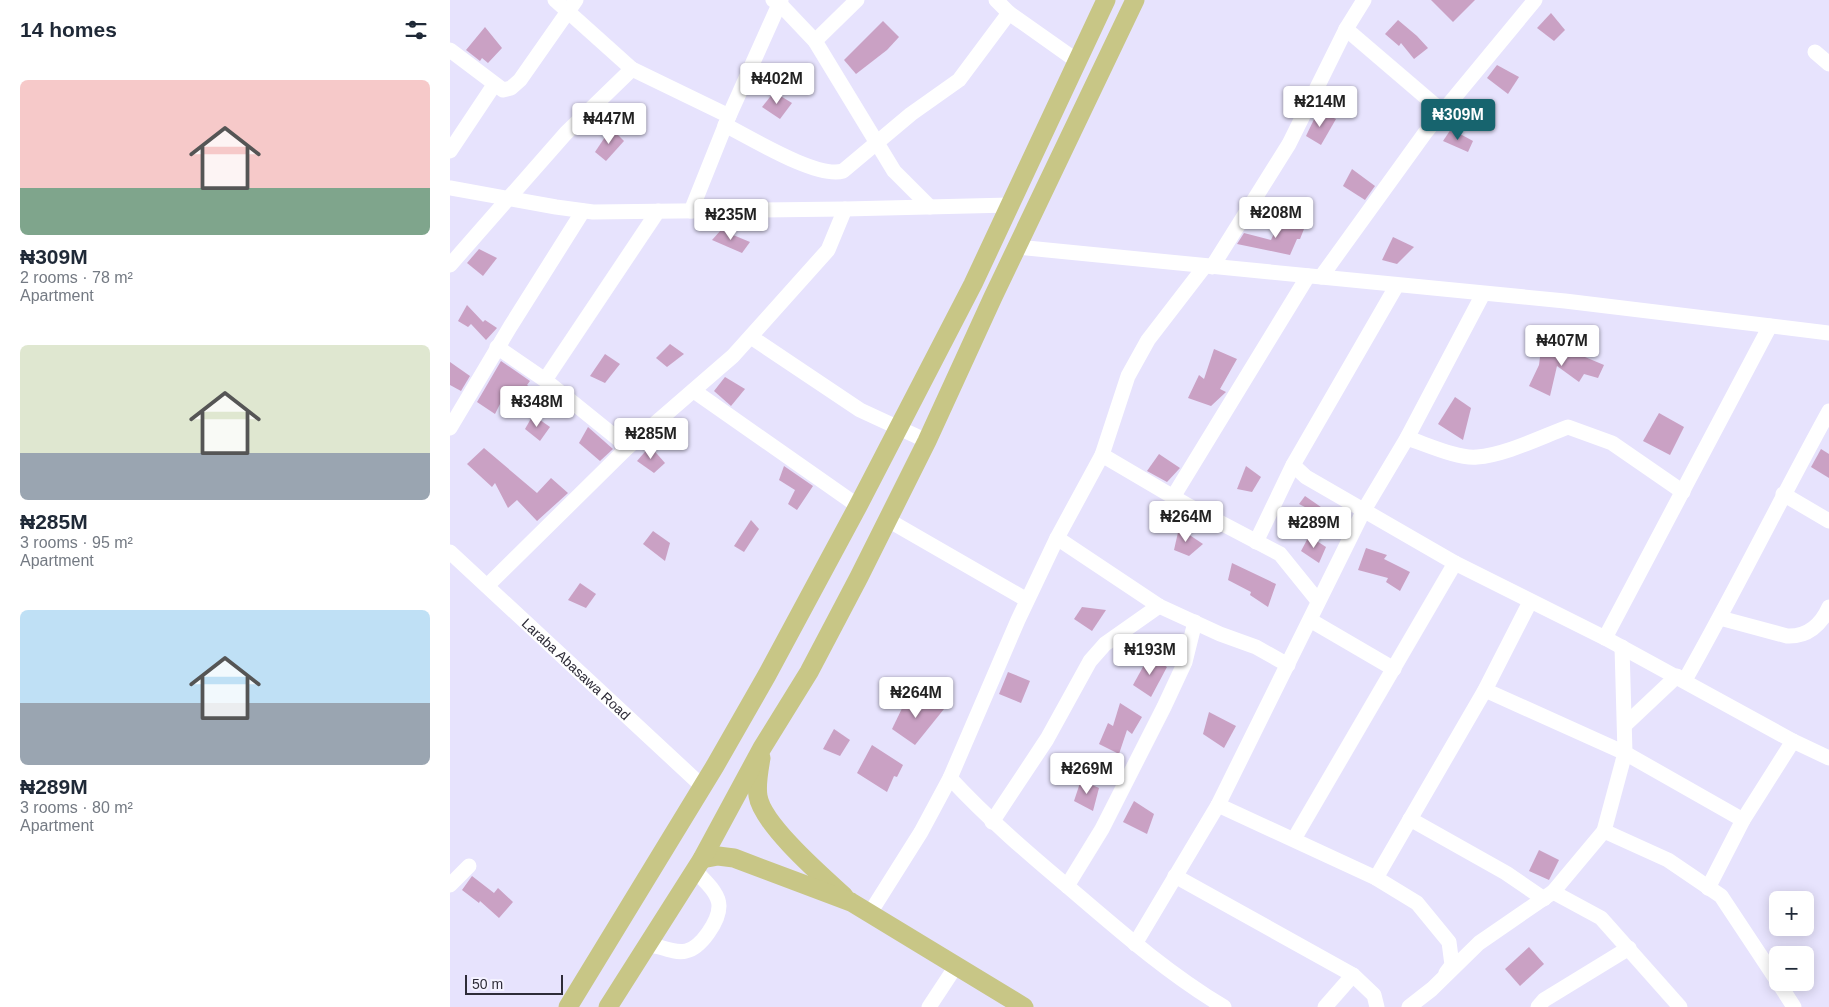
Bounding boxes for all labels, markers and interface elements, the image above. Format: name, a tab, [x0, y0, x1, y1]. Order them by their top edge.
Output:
icon: filters	[402, 16, 430, 44]
text: 14 homes	[20, 18, 117, 41]
pin: ₦402M	[742, 62, 812, 105]
text: ₦402M	[751, 70, 803, 87]
pin: ₦214M	[1285, 86, 1355, 128]
text: ₦214M	[1294, 93, 1346, 110]
pin: ₦309M	[1423, 98, 1493, 141]
pin: ₦447M	[574, 102, 644, 145]
text: ₦309M	[1432, 106, 1484, 123]
text: ₦447M	[583, 110, 635, 127]
icon: home	[180, 113, 270, 203]
pin: ₦208M	[1241, 196, 1311, 239]
pin: ₦235M	[696, 198, 766, 241]
text: ₦208M	[1250, 204, 1302, 221]
text: ₦235M	[705, 206, 757, 223]
text: ₦309M	[20, 245, 88, 268]
text: 2 rooms · 78 m²	[20, 269, 133, 286]
text: Apartment	[20, 287, 94, 304]
pin: ₦407M	[1527, 324, 1597, 367]
text: ₦407M	[1536, 332, 1588, 349]
icon: home	[180, 378, 270, 468]
pin: ₦348M	[502, 386, 572, 428]
text: ₦348M	[511, 393, 563, 410]
pin: ₦285M	[616, 418, 686, 460]
text: ₦285M	[625, 425, 677, 442]
pin: ₦264M	[1151, 500, 1221, 543]
pin: ₦289M	[1279, 506, 1349, 549]
text: ₦264M	[1160, 508, 1212, 525]
text: ₦285M	[20, 510, 88, 533]
text: ₦289M	[1288, 514, 1340, 531]
text: 3 rooms · 95 m²	[20, 534, 133, 551]
text: Apartment	[20, 552, 94, 569]
street label: Laraba Abasawa Road	[519, 615, 633, 723]
pin: ₦193M	[1115, 634, 1185, 676]
text: ₦193M	[1124, 641, 1176, 658]
icon: home	[180, 643, 270, 733]
pin: ₦264M	[881, 676, 951, 719]
text: ₦264M	[890, 684, 942, 701]
pin: ₦269M	[1052, 752, 1122, 795]
text: ₦269M	[1061, 760, 1113, 777]
text: ₦289M	[20, 775, 88, 798]
text: 3 rooms · 80 m²	[20, 799, 133, 816]
text: Apartment	[20, 817, 94, 834]
map controls	[1769, 891, 1814, 991]
button: +	[1769, 891, 1814, 936]
button: −	[1769, 946, 1814, 991]
scale bar	[465, 972, 562, 995]
text: 50 m	[472, 976, 503, 992]

